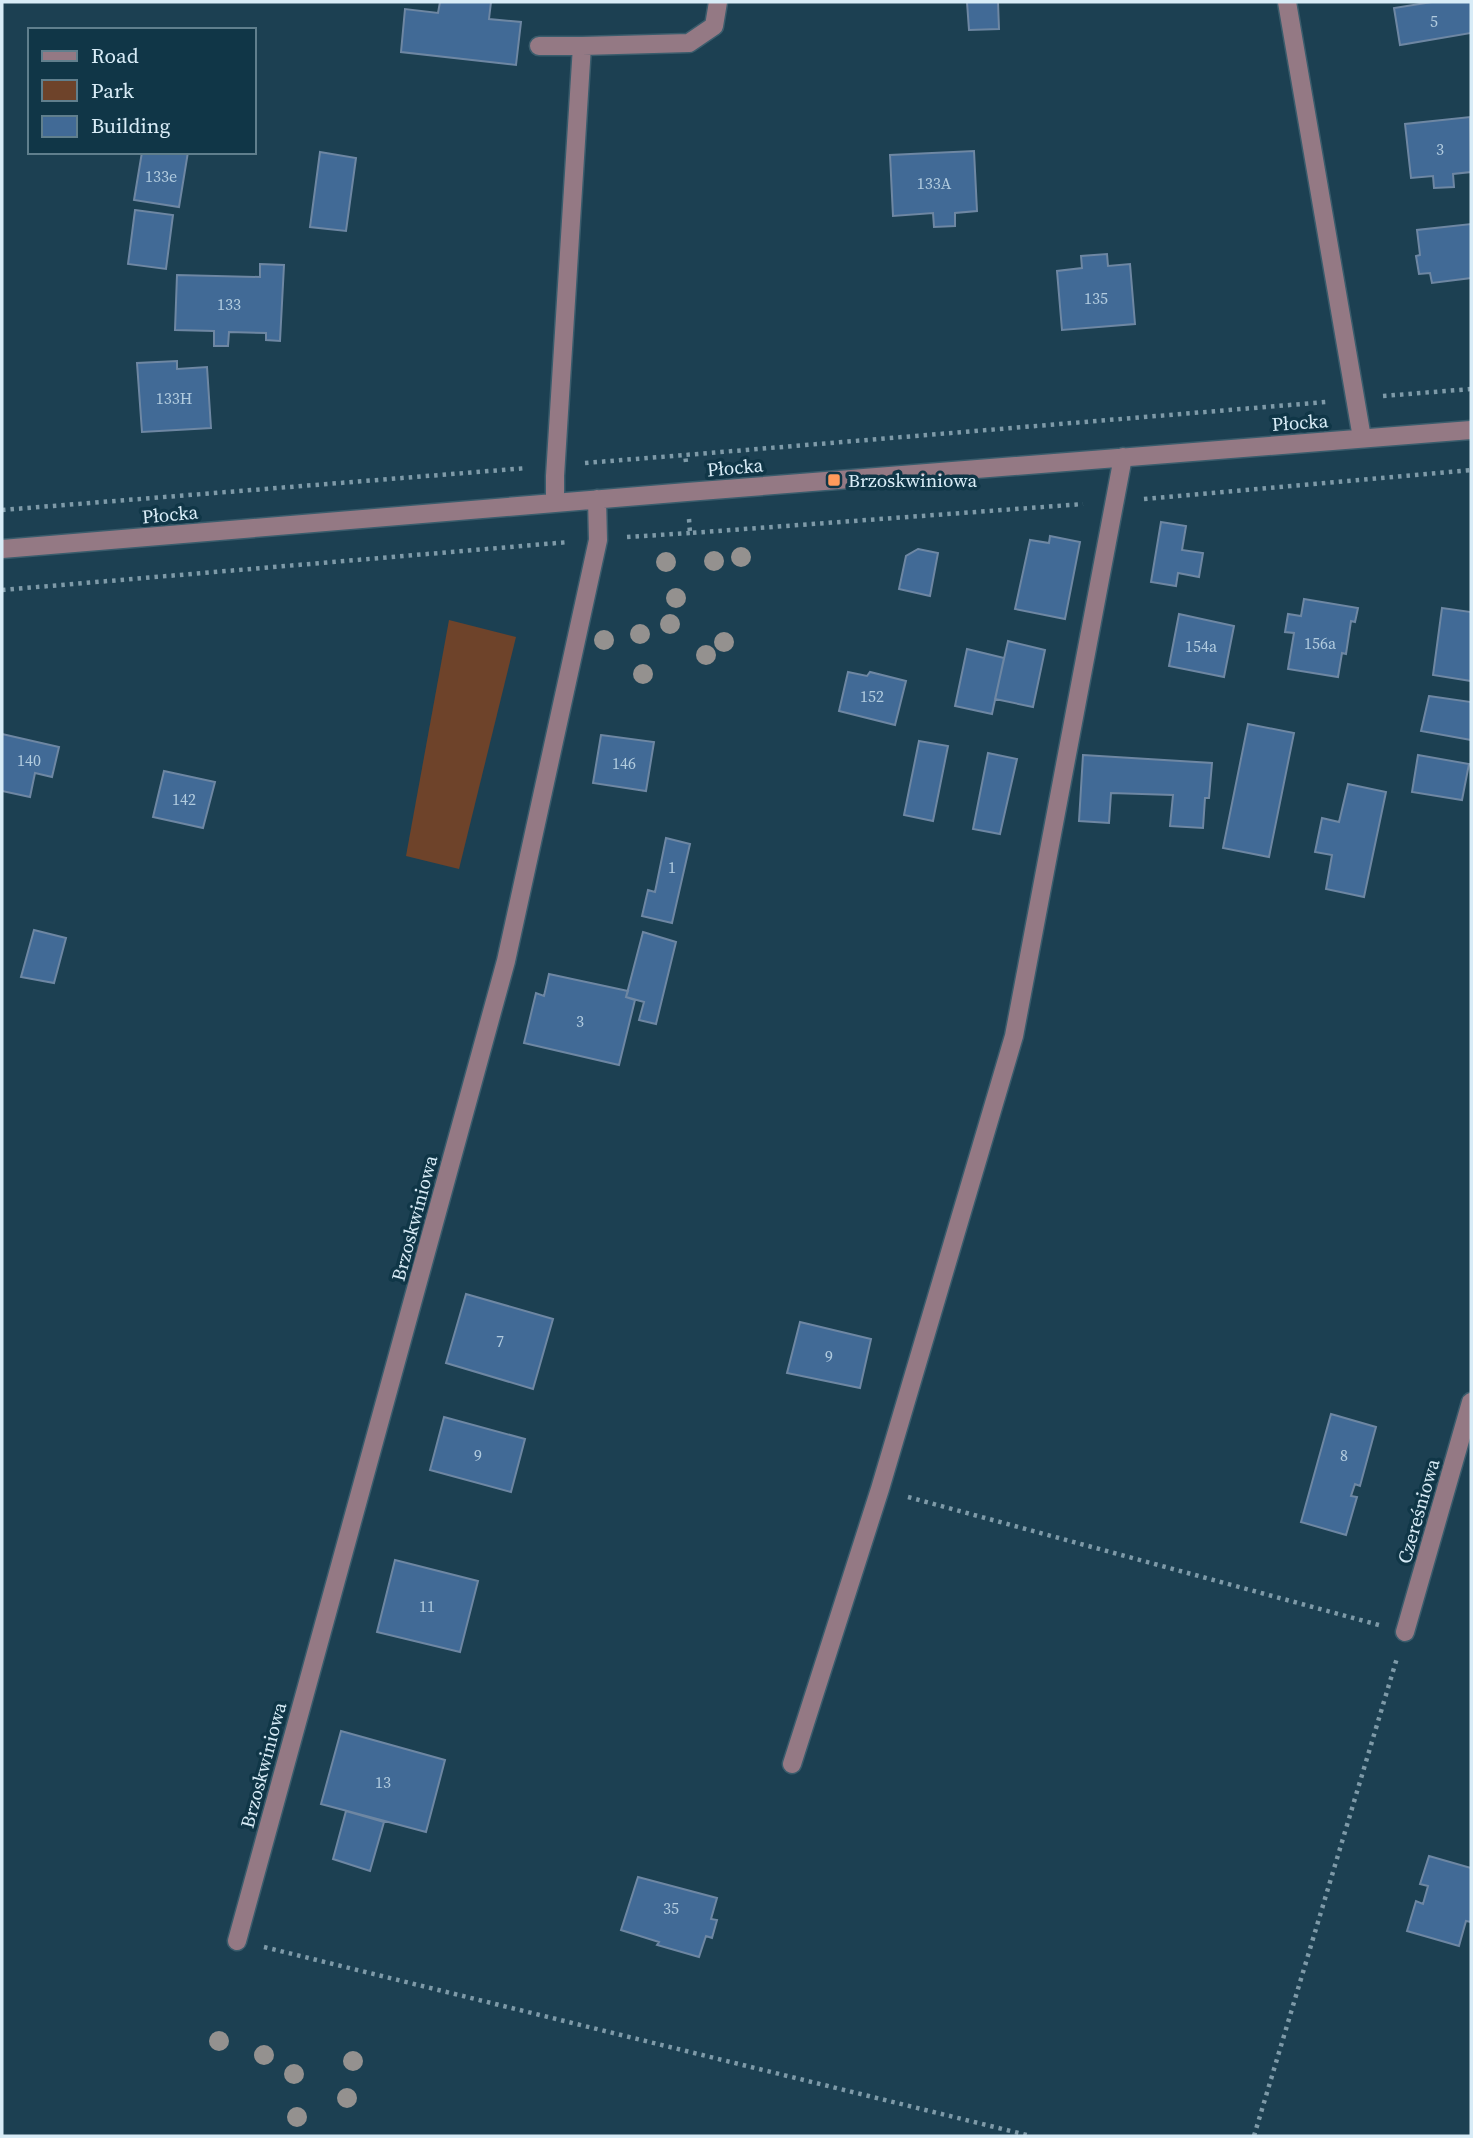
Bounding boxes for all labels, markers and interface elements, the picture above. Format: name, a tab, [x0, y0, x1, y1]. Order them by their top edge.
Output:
house number: 5	[1430, 10, 1438, 32]
legend	[28, 28, 256, 154]
text: Road	[91, 41, 139, 70]
text: Park	[91, 76, 135, 105]
text: Building	[91, 111, 170, 140]
house number: 3	[1436, 138, 1444, 160]
house number: 133e	[145, 165, 177, 187]
house number: 133A	[917, 172, 952, 194]
house number: 135	[1084, 287, 1108, 309]
house number: 133	[217, 293, 241, 315]
house number: 133H	[156, 387, 192, 409]
street label: Płocka	[1271, 407, 1329, 437]
street label: Płocka	[706, 452, 765, 482]
place label: Brzoskwiniowa	[848, 467, 978, 493]
marker: Brzoskwiniowa	[826, 472, 842, 488]
street label: Płocka	[141, 499, 200, 529]
house number: 156a	[1304, 632, 1337, 654]
house number: 154a	[1185, 635, 1218, 657]
house number: 152	[860, 685, 884, 707]
house number: 140	[17, 749, 41, 771]
house number: 146	[612, 752, 636, 774]
house number: 142	[172, 788, 196, 810]
house number: 1	[668, 856, 676, 878]
house number: 3	[576, 1010, 584, 1032]
street label: Brzoskwiniowa	[385, 1152, 443, 1284]
house number: 7	[496, 1330, 504, 1352]
house number: 9	[825, 1345, 833, 1367]
house number: 9	[474, 1444, 482, 1466]
house number: 8	[1340, 1444, 1348, 1466]
street label: Czereśniowa	[1391, 1455, 1445, 1566]
house number: 11	[419, 1595, 435, 1617]
street label: Brzoskwiniowa	[234, 1699, 292, 1831]
house number: 13	[375, 1771, 391, 1793]
house number: 35	[663, 1897, 679, 1919]

